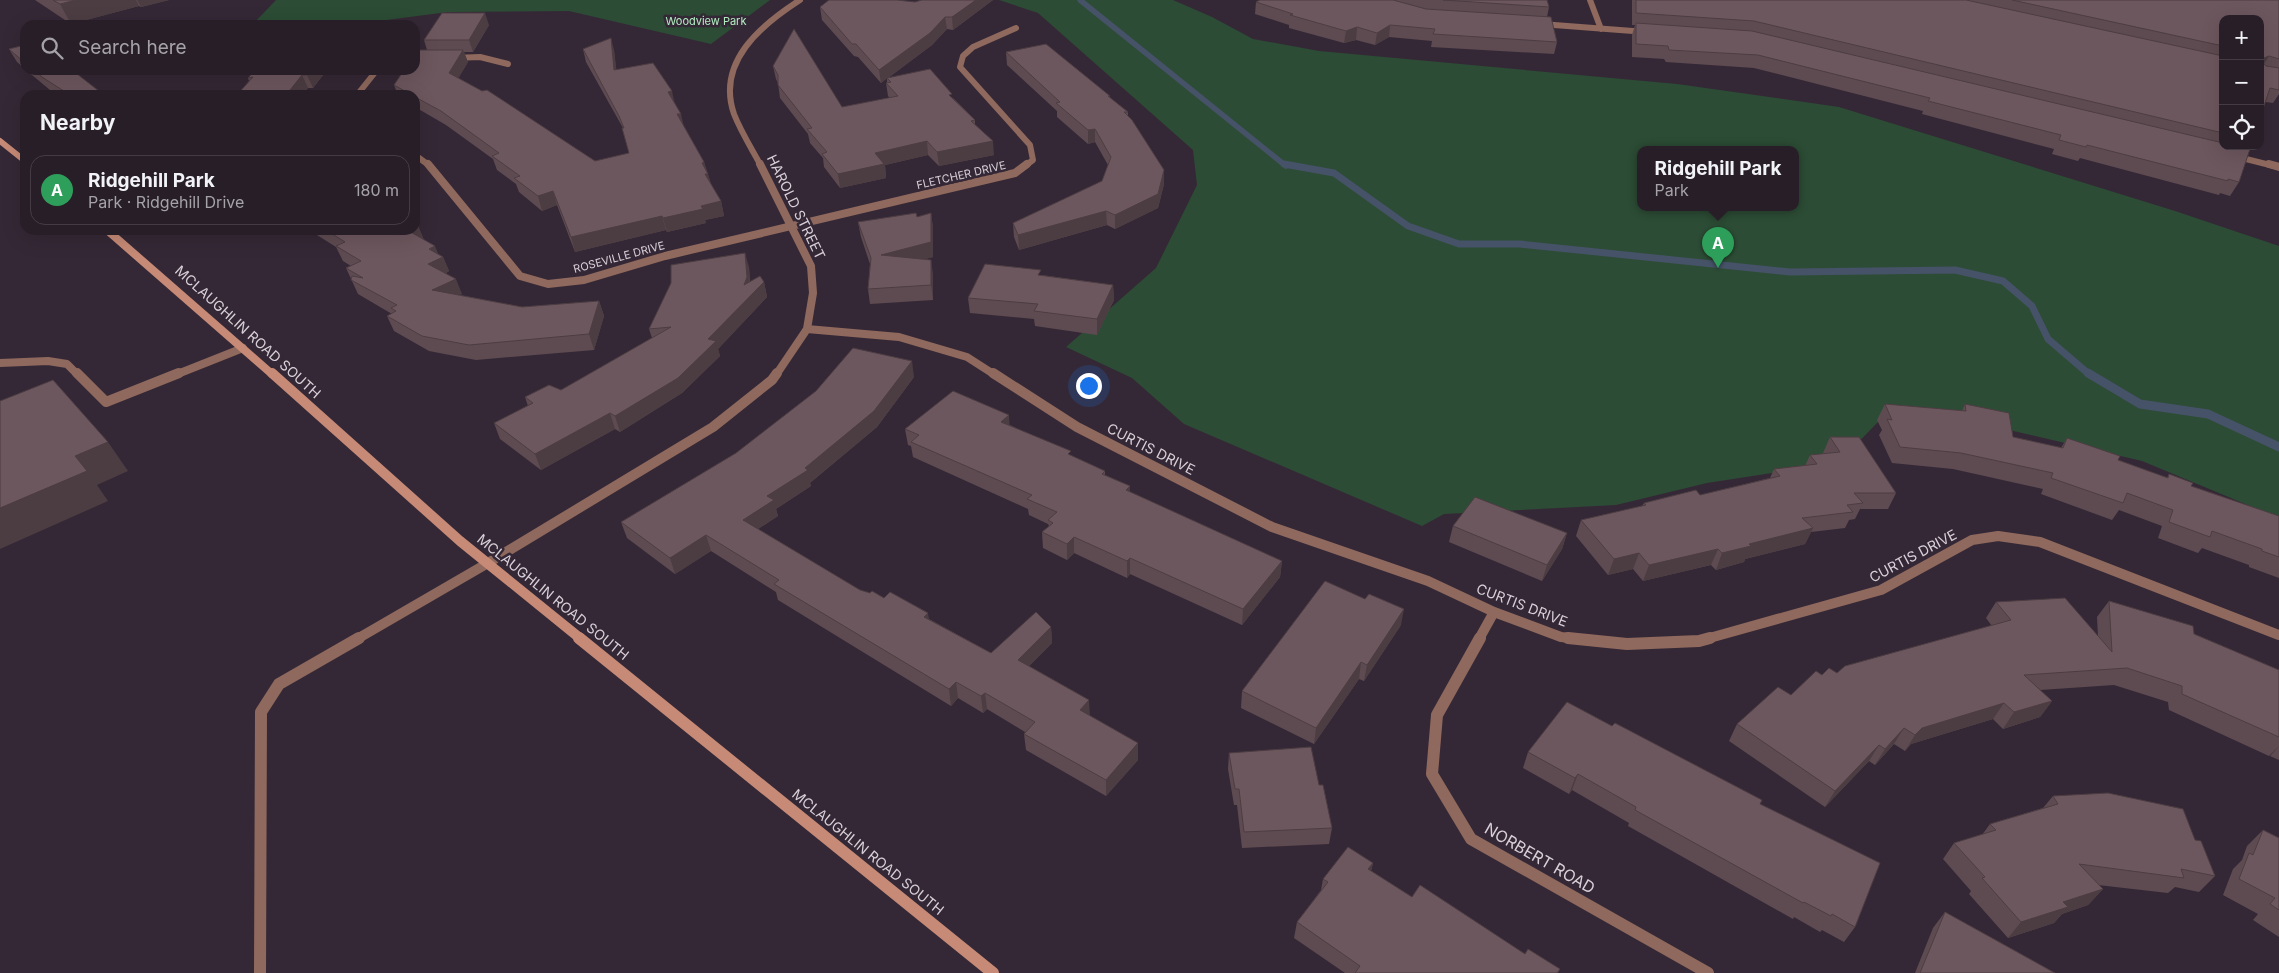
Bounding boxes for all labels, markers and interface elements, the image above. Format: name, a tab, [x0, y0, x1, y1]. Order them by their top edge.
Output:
park label: Woodview Park	[666, 14, 746, 28]
map controls	[2219, 15, 2264, 150]
button: +	[2219, 15, 2264, 60]
search box	[20, 20, 420, 75]
icon: search	[38, 34, 66, 62]
text: Search here	[78, 36, 187, 59]
button: −	[2219, 60, 2264, 105]
button: locate	[2219, 105, 2264, 150]
text: Nearby	[40, 110, 115, 135]
popup	[1637, 146, 1799, 211]
street label: HAROLD STREET	[764, 152, 829, 262]
text: Ridgehill Park	[1655, 157, 1781, 180]
street label: FLETCHER DRIVE	[915, 158, 1007, 192]
text: Ridgehill Park	[88, 169, 215, 192]
text: A	[51, 180, 63, 200]
text: 180 m	[354, 180, 399, 200]
text: Park	[1655, 180, 1689, 200]
text: Park · Ridgehill Drive	[88, 192, 244, 212]
pin: A	[1702, 227, 1734, 268]
street label: ROSEVILLE DRIVE	[572, 238, 666, 276]
street label: MCLAUGHLIN ROAD SOUTH	[172, 262, 325, 402]
your location	[1076, 373, 1102, 399]
street label: CURTIS DRIVE	[1104, 419, 1198, 478]
street label: CURTIS DRIVE	[1866, 525, 1959, 586]
street label: MCLAUGHLIN ROAD SOUTH	[474, 530, 633, 663]
street label: CURTIS DRIVE	[1474, 579, 1570, 630]
street label: MCLAUGHLIN ROAD SOUTH	[789, 785, 948, 918]
street label: NORBERT ROAD	[1481, 818, 1599, 898]

